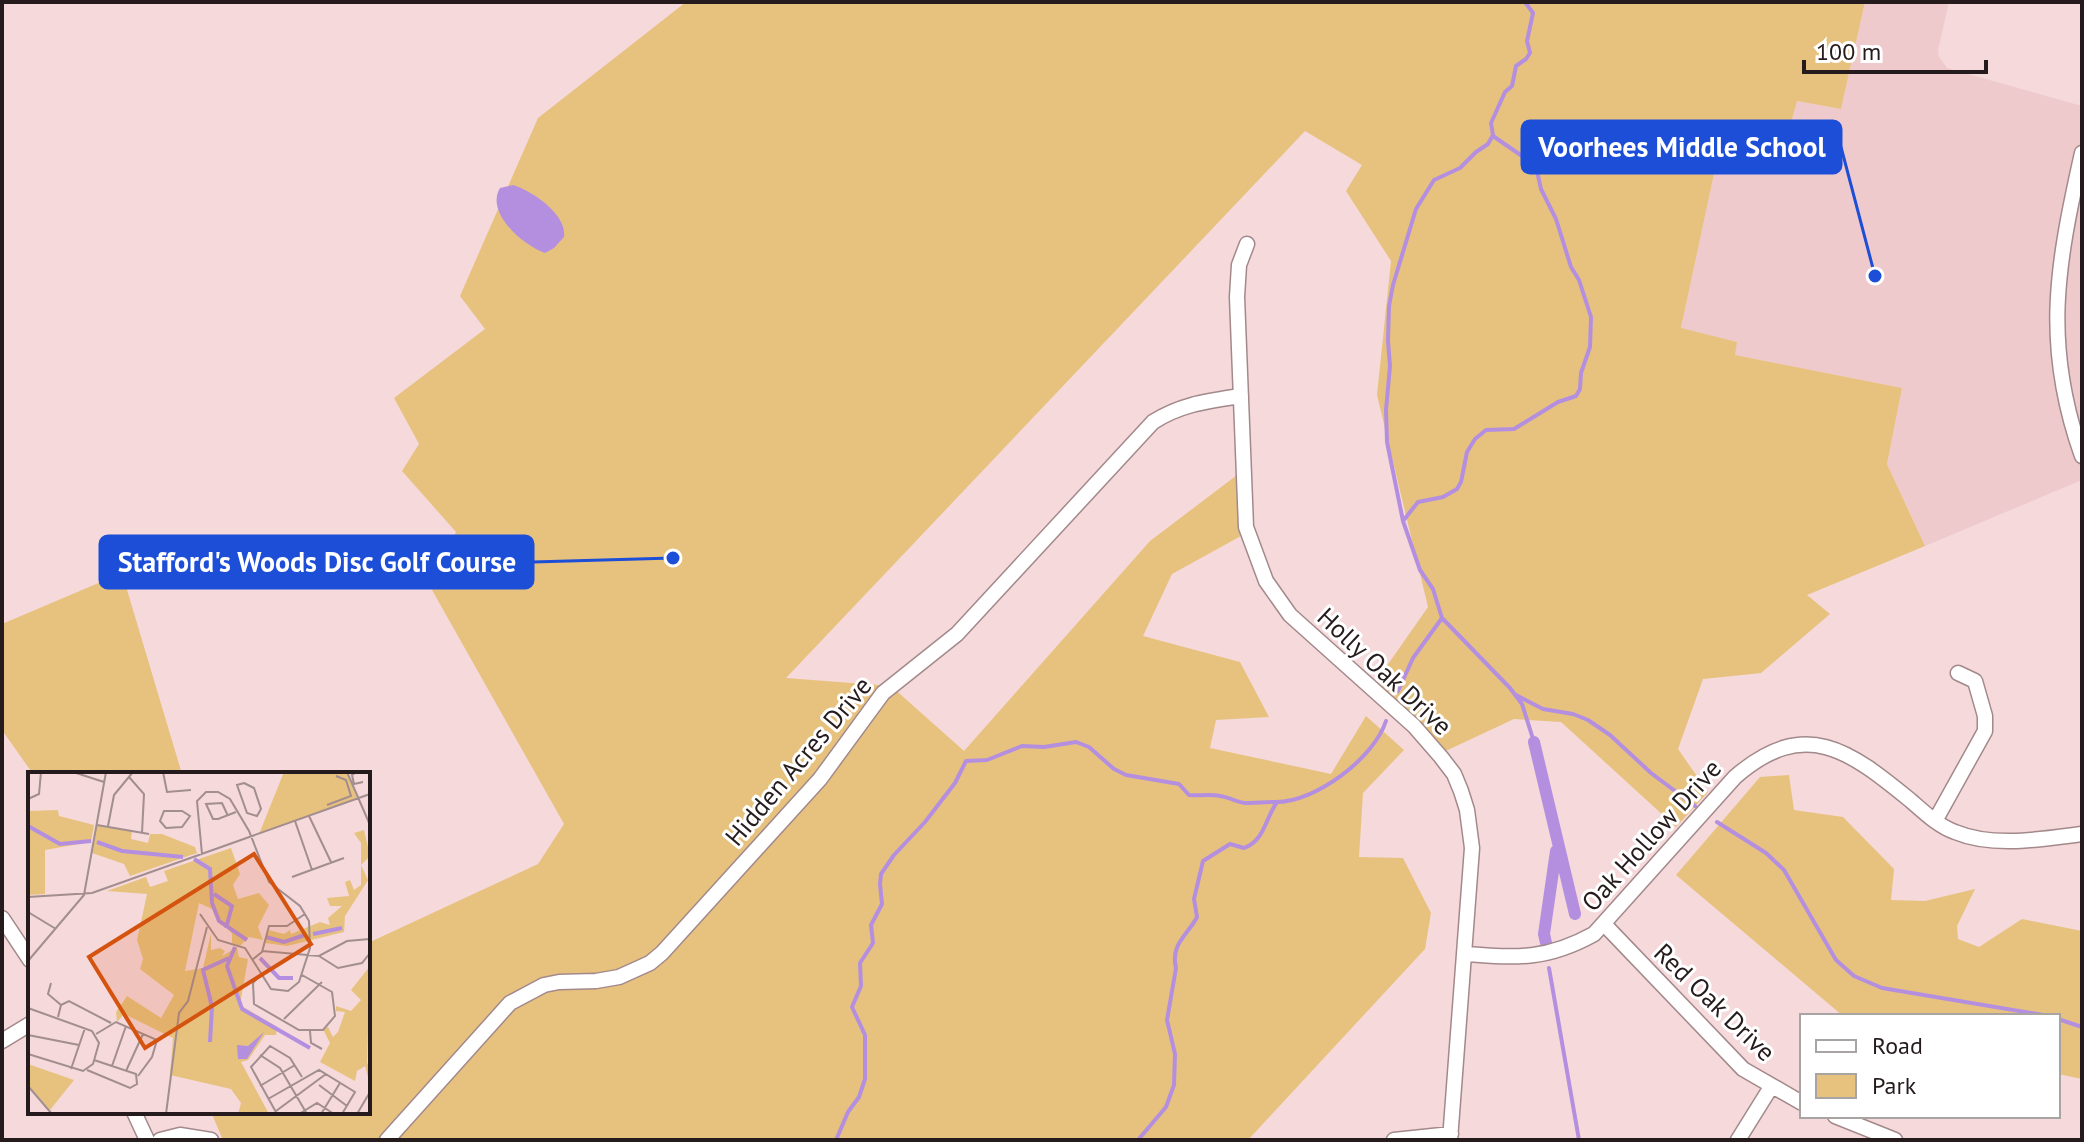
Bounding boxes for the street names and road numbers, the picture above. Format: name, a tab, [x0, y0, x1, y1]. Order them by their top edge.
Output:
street label: Holly Oak Drive	[1311, 600, 1459, 742]
street label: Hidden Acres Drive	[718, 670, 878, 852]
street label: Oak Hollow Drive	[1574, 752, 1728, 918]
street label: Red Oak Drive	[1647, 936, 1783, 1068]

